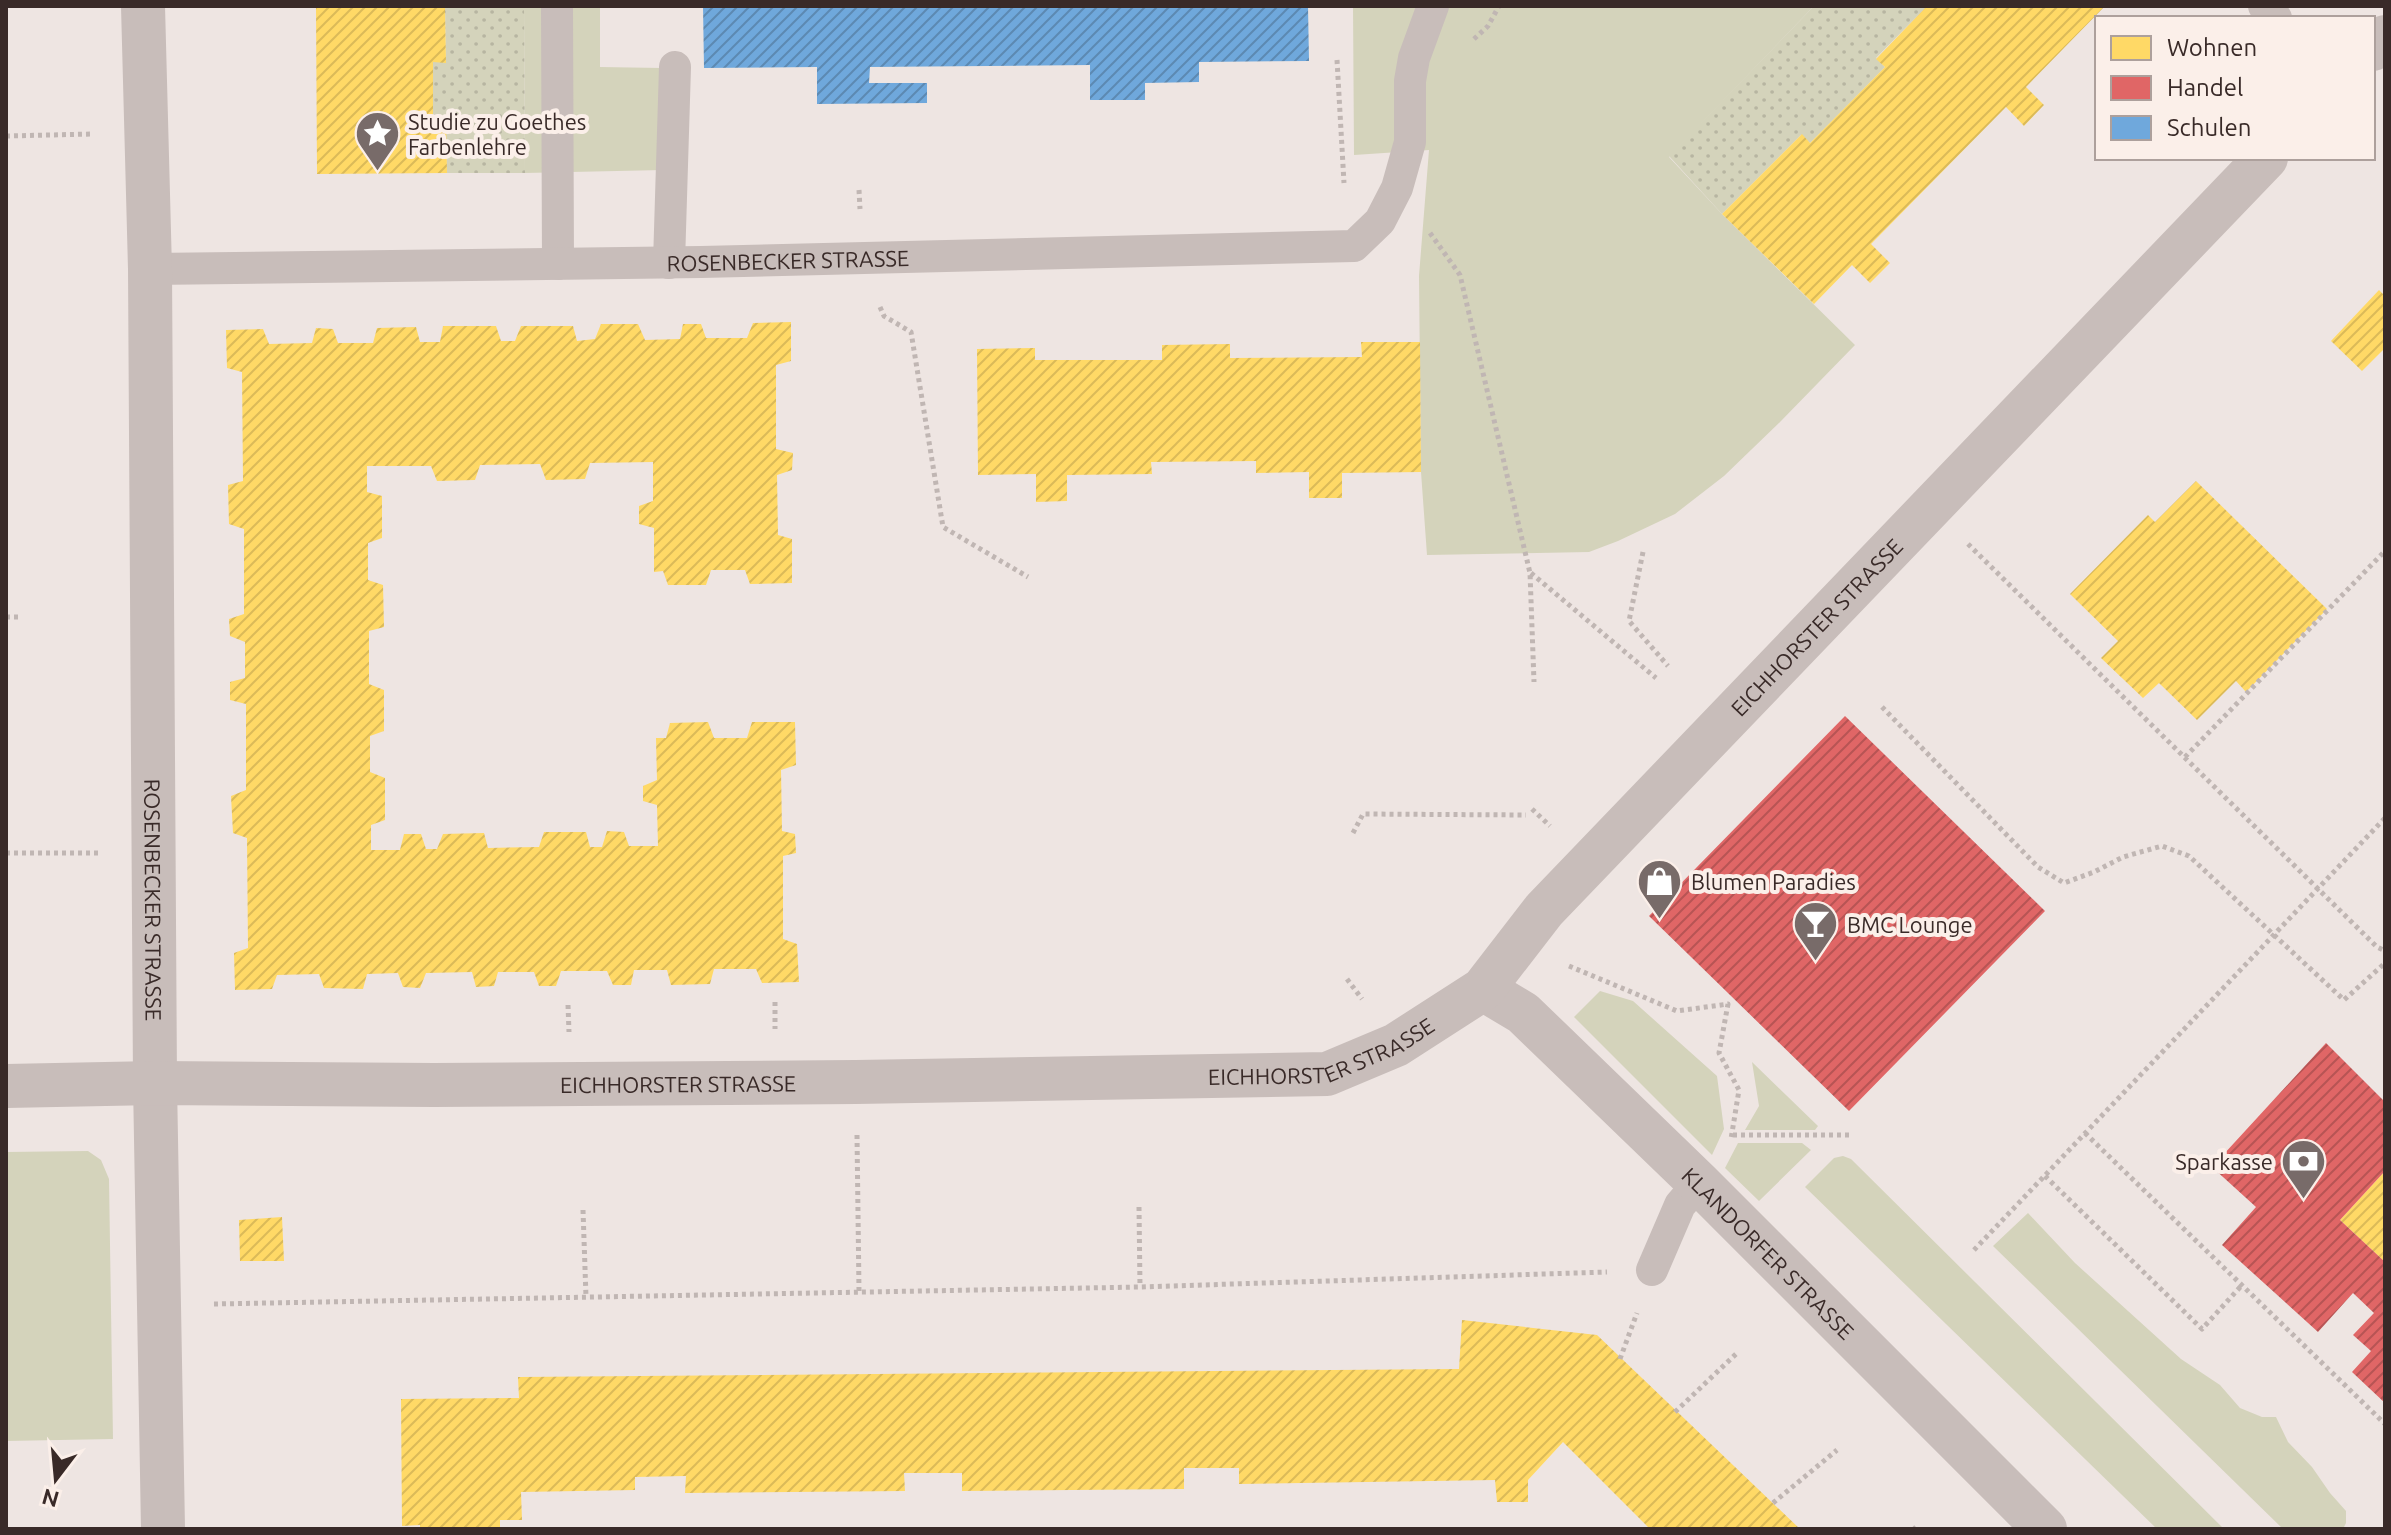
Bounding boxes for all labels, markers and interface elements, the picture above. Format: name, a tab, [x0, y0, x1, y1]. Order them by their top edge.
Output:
legend	[2095, 16, 2375, 160]
text: Wohnen	[2167, 34, 2257, 61]
text: Handel	[2167, 74, 2243, 101]
place label: Studie zu Goethes Farbenlehre	[408, 109, 586, 159]
place icon: Studie zu Goethes Farbenlehre	[353, 110, 401, 173]
text: Schulen	[2167, 114, 2251, 141]
street label: ROSENBECKER STRASSE	[667, 244, 909, 275]
street label: EICHHORSTER STRASSE	[1725, 533, 1907, 720]
street label: ROSENBECKER STRASSE	[141, 779, 167, 1021]
shop icon: Blumen Paradies	[1636, 857, 1684, 920]
place label: Blumen Paradies	[1691, 869, 1856, 894]
bar icon: BMC Lounge	[1792, 900, 1840, 963]
place label: BMC Lounge	[1847, 912, 1973, 937]
street label: EICHHORSTER STRASSE	[1208, 1012, 1438, 1089]
street label: EICHHORSTER STRASSE	[560, 1070, 796, 1097]
bank icon: Sparkasse	[2280, 1137, 2328, 1200]
place label: Sparkasse	[2175, 1149, 2273, 1174]
street label: KLANDORFER STRASSE	[1678, 1162, 1860, 1344]
north arrow	[16, 1439, 96, 1519]
text: N	[39, 1484, 62, 1513]

